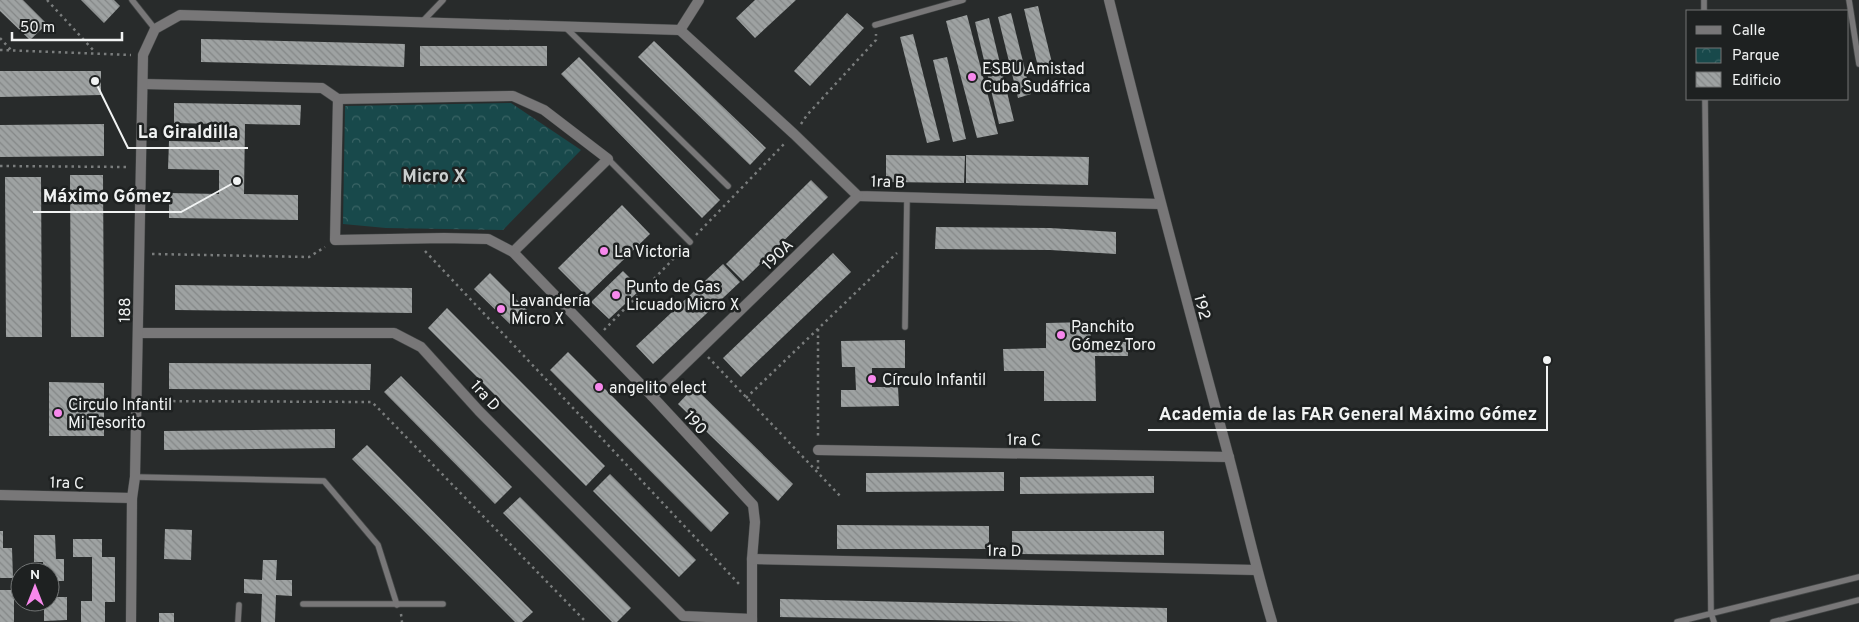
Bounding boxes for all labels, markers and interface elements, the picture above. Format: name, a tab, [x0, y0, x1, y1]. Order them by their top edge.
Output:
scale bar	[12, 10, 122, 42]
legend	[1686, 10, 1849, 100]
text: 50 m	[20, 19, 55, 38]
text: Calle	[1732, 22, 1766, 41]
text: Parque	[1732, 47, 1780, 66]
place label: ESBU Amistad Cuba Sudáfrica	[982, 60, 1090, 98]
marker: ESBU Amistad Cuba Sudáfrica	[966, 71, 978, 83]
text: Edificio	[1732, 72, 1781, 91]
callout: La Giraldilla	[128, 115, 248, 148]
text: La Giraldilla	[138, 122, 238, 145]
district label: Micro X	[402, 166, 466, 189]
street label: 1ra B	[870, 172, 906, 194]
callout: Máximo Gómez	[33, 179, 181, 212]
text: Máximo Gómez	[43, 186, 171, 209]
street label: 190A	[758, 236, 798, 275]
place label: La Victoria	[614, 243, 690, 263]
marker: La Victoria	[598, 245, 610, 257]
place label: Punto de Gas Licuado Micro X	[626, 278, 739, 316]
marker: Punto de Gas Licuado Micro X	[610, 289, 622, 301]
place label: Lavandería Micro X	[511, 292, 591, 330]
street label: 192	[1188, 293, 1214, 322]
street label: 188	[116, 297, 136, 323]
marker: Lavandería Micro X	[495, 303, 507, 315]
place label: Panchito Gómez Toro	[1071, 318, 1156, 356]
marker: Panchito Gómez Toro	[1055, 329, 1067, 341]
place label: Círculo Infantil	[882, 371, 986, 391]
marker: Círculo Infantil	[866, 373, 878, 385]
street label: 1ra D	[465, 377, 504, 416]
place label: angelito elect	[609, 379, 707, 399]
marker: angelito elect	[593, 381, 605, 393]
place label: Circulo Infantil Mi Tesorito	[68, 396, 172, 434]
callout: Academia de las FAR General Máximo Gómez	[1148, 397, 1547, 430]
text: Academia de las FAR General Máximo Gómez	[1159, 404, 1537, 427]
marker: Circulo Infantil Mi Tesorito	[52, 407, 64, 419]
street label: 190	[678, 407, 711, 440]
street label: 1ra C	[1007, 431, 1041, 451]
street label: 1ra C	[49, 473, 84, 495]
street label: 1ra D	[986, 542, 1022, 562]
north arrow	[10, 562, 60, 612]
text: N	[30, 567, 40, 584]

